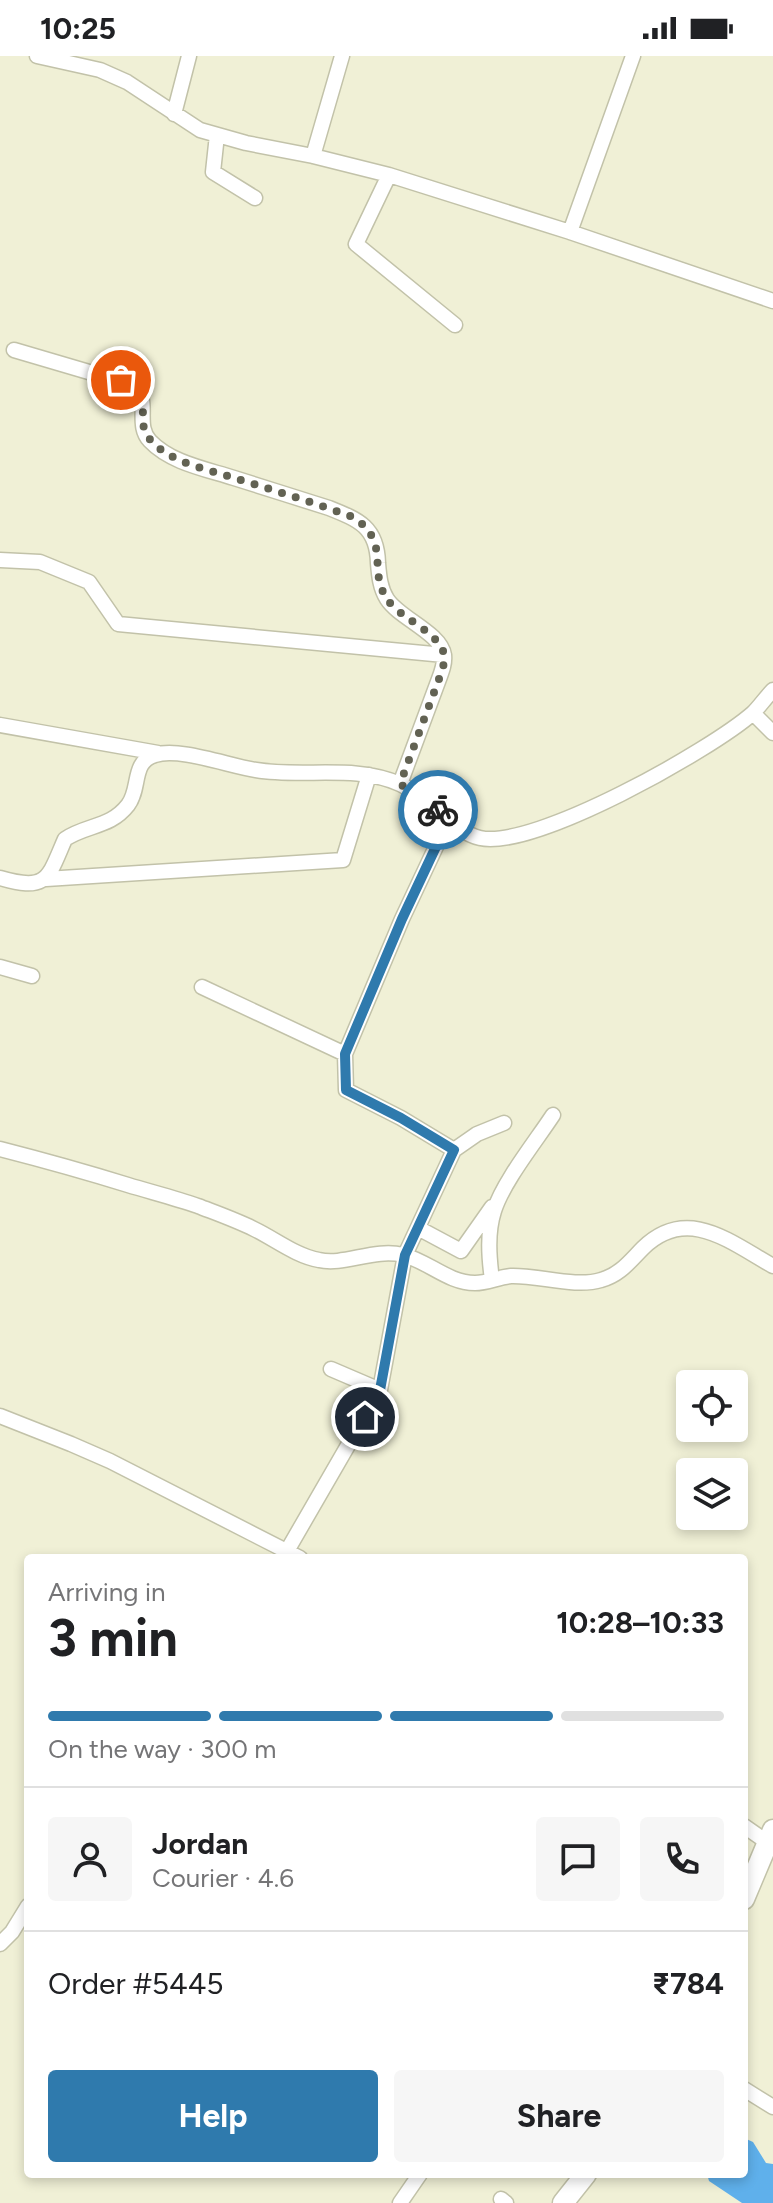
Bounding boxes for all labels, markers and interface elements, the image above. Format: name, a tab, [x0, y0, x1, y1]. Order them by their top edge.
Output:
text: 10:25	[40, 10, 116, 47]
pin	[87, 346, 155, 414]
icon: bag	[99, 358, 143, 402]
courier	[398, 770, 478, 850]
icon: bike	[416, 788, 460, 832]
map controls	[676, 1370, 748, 1530]
button: locate	[676, 1370, 748, 1442]
pin	[331, 1383, 399, 1451]
icon: home	[343, 1395, 387, 1439]
button: layers	[676, 1458, 748, 1530]
text: Arriving in	[48, 1576, 166, 1608]
text: 10:28–10:33	[556, 1604, 724, 1641]
text: 3 min	[48, 1607, 178, 1669]
text: On the way · 300 m	[48, 1733, 276, 1765]
button: person	[48, 1817, 132, 1901]
button: chat	[536, 1817, 620, 1901]
button: phone	[640, 1817, 724, 1901]
text: Jordan	[152, 1825, 248, 1862]
text: Courier · 4.6	[152, 1862, 294, 1894]
text: Order #5445	[48, 1965, 224, 2002]
text: ₹784	[652, 1965, 724, 2002]
button: Help	[48, 2070, 378, 2162]
button: Share	[394, 2070, 724, 2162]

